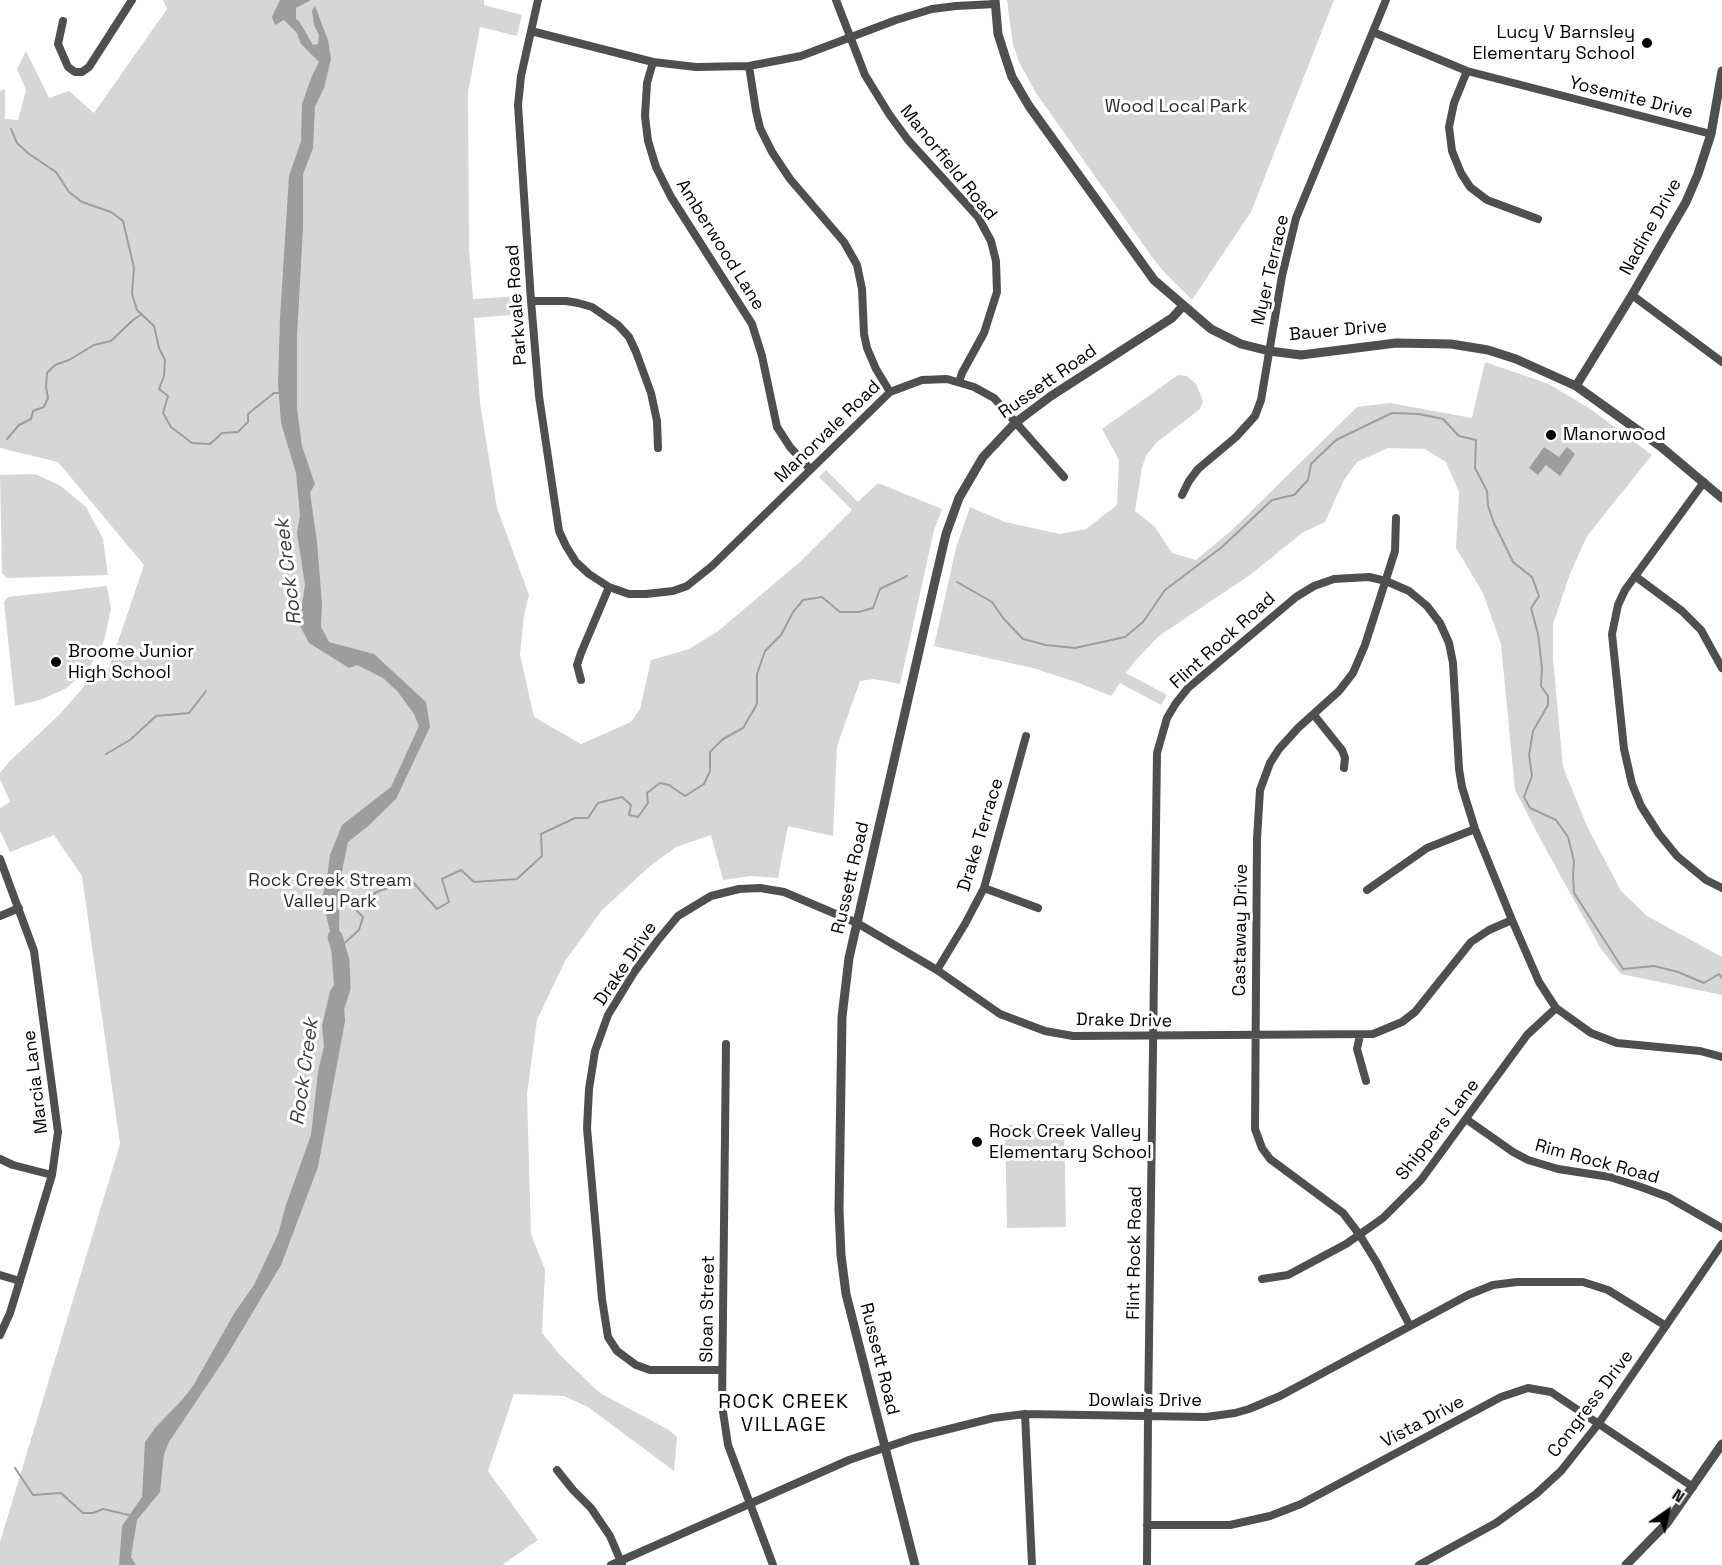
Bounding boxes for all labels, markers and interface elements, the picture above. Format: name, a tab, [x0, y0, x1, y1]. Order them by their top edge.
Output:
place label: Lucy V Barnsley Elementary School	[1472, 22, 1635, 64]
marker: Lucy V Barnsley Elementary School	[1640, 36, 1654, 50]
street label: Yosemite Drive	[1567, 72, 1695, 124]
park label: Wood Local Park	[1105, 96, 1247, 118]
street label: Manorfield Road	[895, 101, 1001, 225]
street label: Amberwood Lane	[671, 175, 769, 315]
street label: Nadine Drive	[1615, 175, 1687, 279]
street label: Myer Terrace	[1248, 213, 1294, 327]
street label: Parkvale Road	[502, 244, 532, 366]
street label: Bauer Drive	[1288, 316, 1388, 346]
street label: Russett Road	[995, 340, 1101, 424]
street label: Manorvale Road	[771, 376, 885, 488]
place label: Manorwood	[1563, 424, 1666, 446]
marker: Manorwood	[1544, 428, 1558, 442]
water label: Rock Creek	[271, 517, 307, 627]
street label: Flint Rock Road	[1166, 588, 1280, 694]
place label: Broome Junior High School	[68, 641, 194, 684]
marker: Broome Junior High School	[49, 655, 63, 669]
street label: Drake Terrace	[953, 776, 1009, 894]
street label: Russett Road	[828, 820, 874, 936]
street label: Castaway Drive	[1229, 863, 1253, 997]
park label: Rock Creek Stream Valley Park	[248, 870, 412, 912]
street label: Drake Drive	[590, 918, 662, 1010]
street label: Drake Drive	[1076, 1009, 1172, 1033]
water label: Rock Creek	[286, 1017, 324, 1127]
street label: Marcia Lane	[19, 1029, 53, 1135]
street label: Shippers Lane	[1392, 1075, 1484, 1185]
place label: Rock Creek Valley Elementary School	[989, 1121, 1152, 1164]
marker: Rock Creek Valley Elementary School	[970, 1135, 984, 1149]
street label: Rim Rock Road	[1533, 1135, 1661, 1189]
street label: Flint Rock Road	[1123, 1186, 1147, 1320]
street label: Sloan Street	[696, 1255, 720, 1363]
street label: Russett Road	[855, 1301, 903, 1417]
street label: Congress Drive	[1544, 1346, 1638, 1462]
street label: Dowlais Drive	[1088, 1390, 1202, 1412]
district label: ROCK CREEK VILLAGE	[718, 1391, 850, 1438]
street label: Vista Drive	[1378, 1391, 1468, 1453]
north arrow	[1638, 1481, 1698, 1541]
text: N	[1668, 1484, 1689, 1507]

